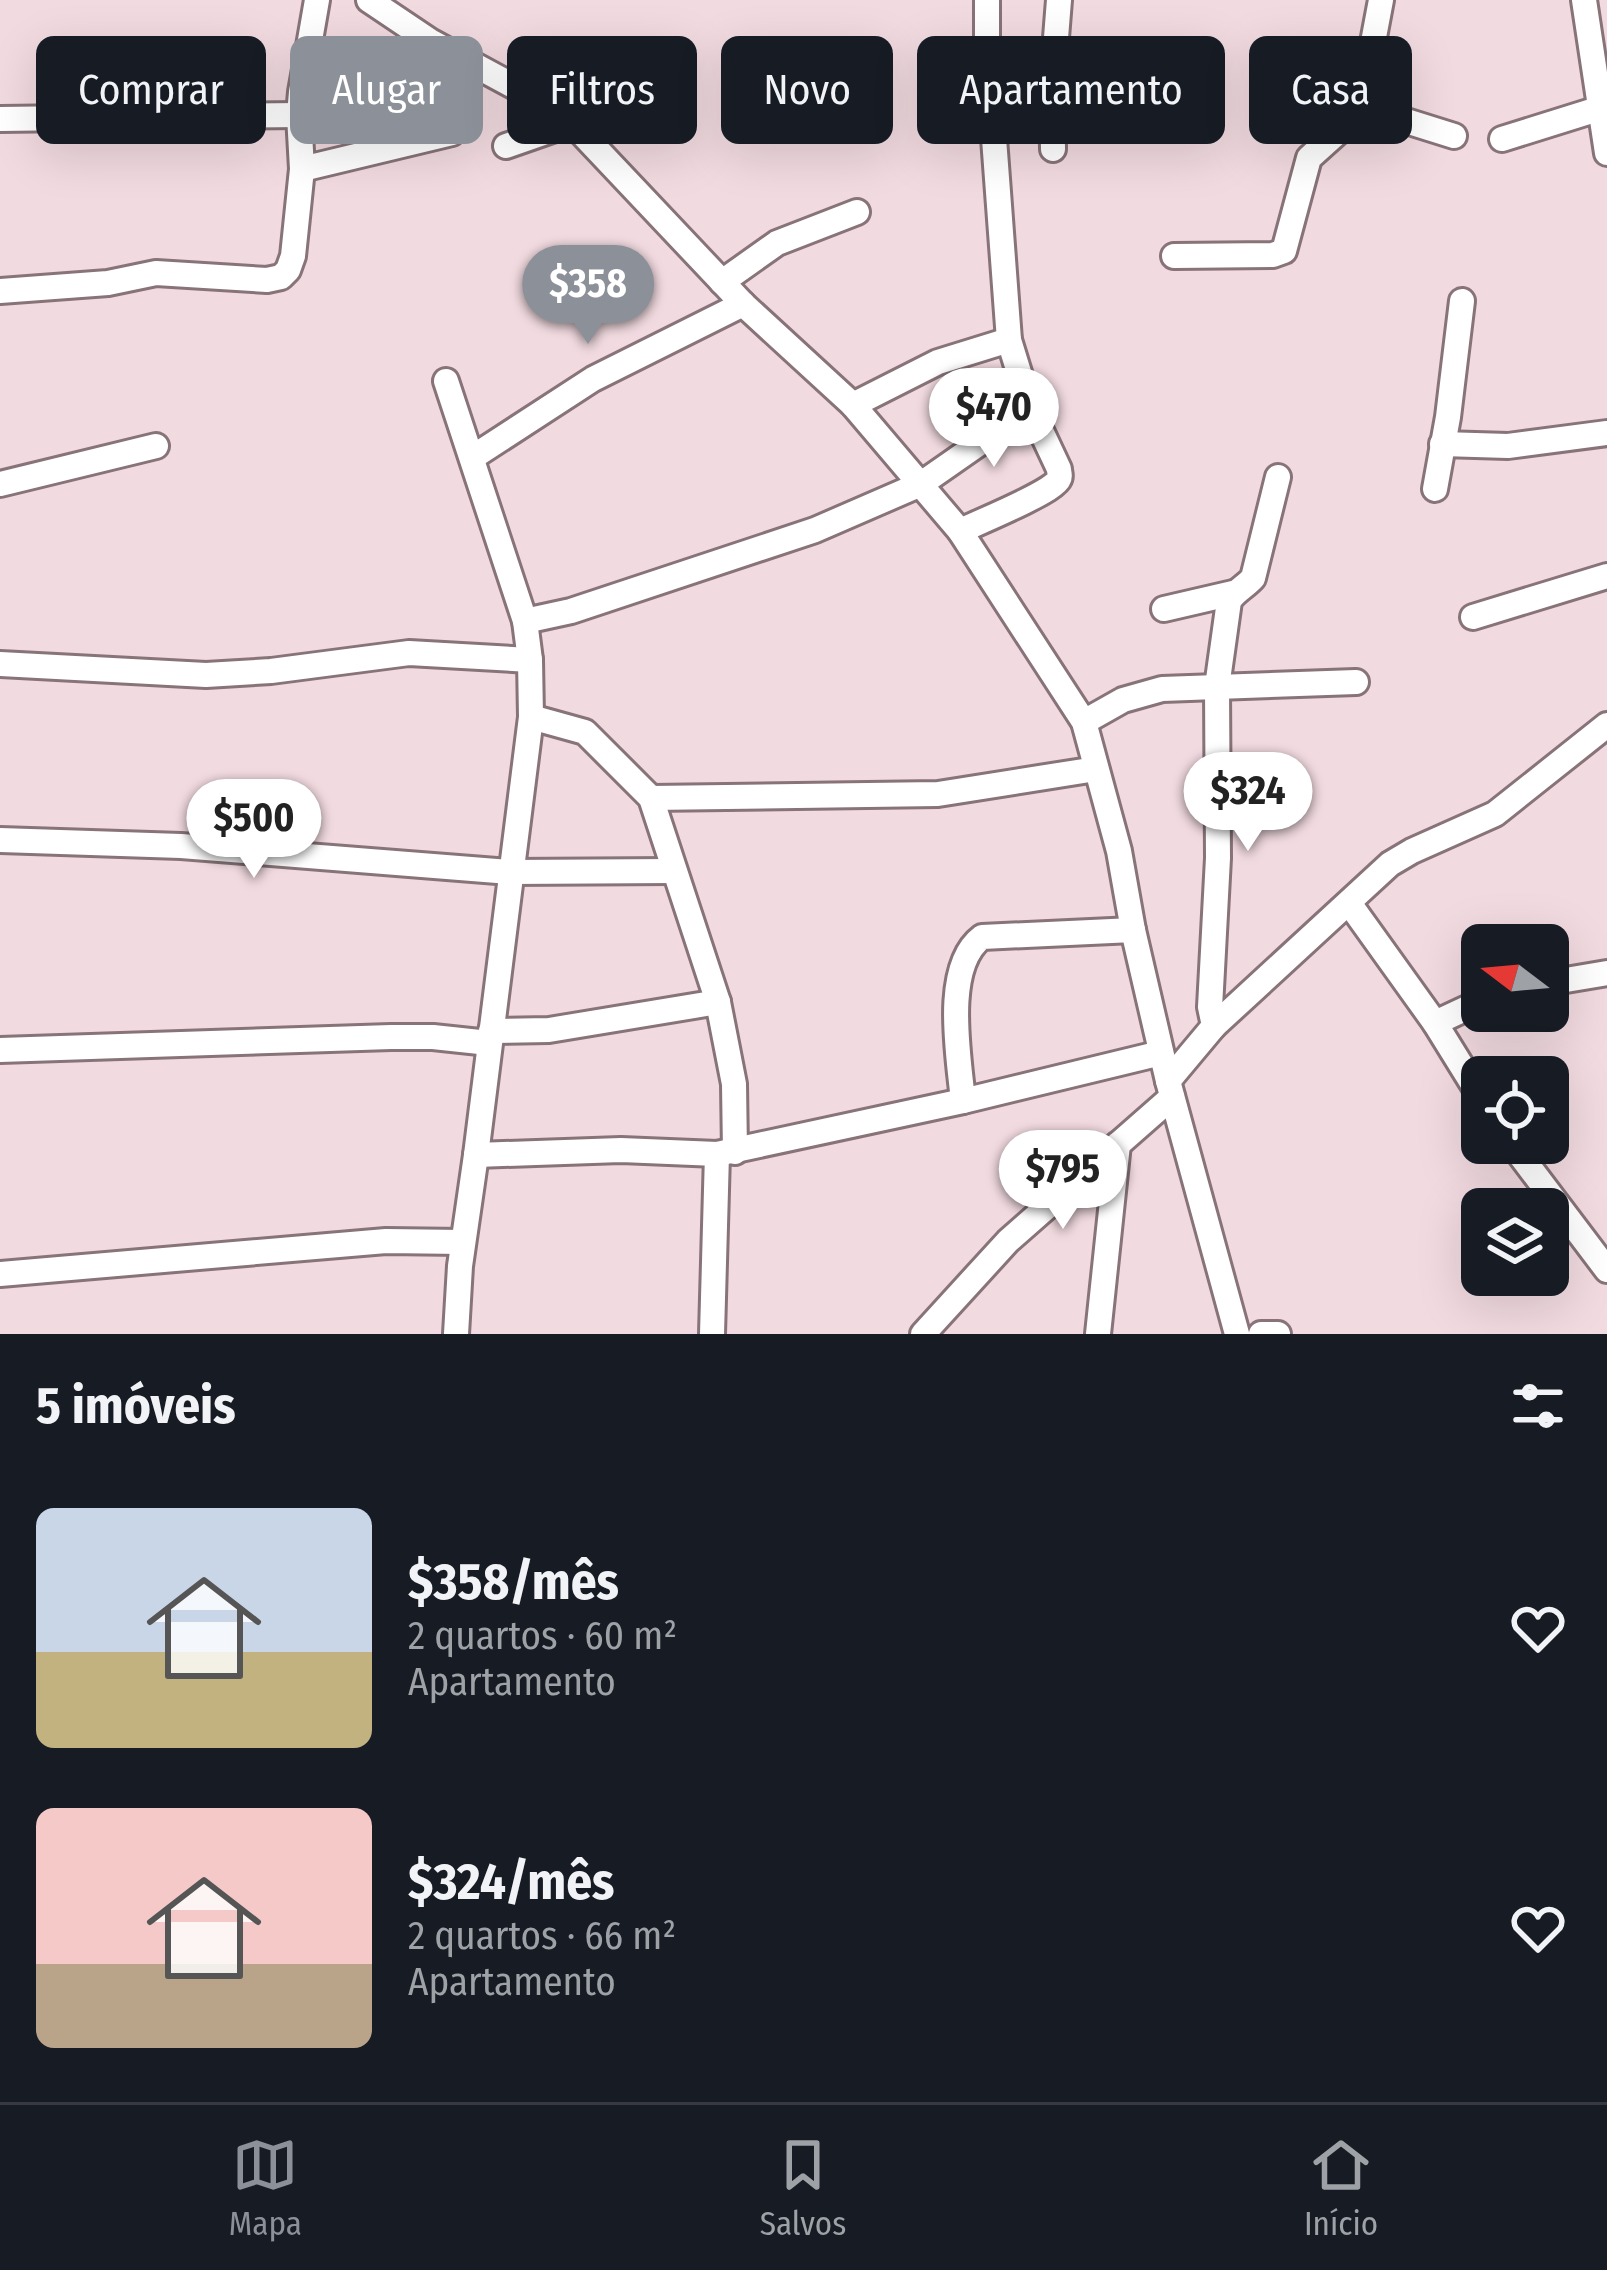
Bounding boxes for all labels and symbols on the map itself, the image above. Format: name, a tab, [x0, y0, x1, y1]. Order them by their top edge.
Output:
pin: $358	[517, 245, 659, 347]
pin: $470	[923, 368, 1065, 470]
pin: $324	[1177, 752, 1319, 854]
pin: $500	[183, 779, 325, 881]
north arrow	[1461, 924, 1569, 1032]
pin: $795	[992, 1130, 1134, 1232]

